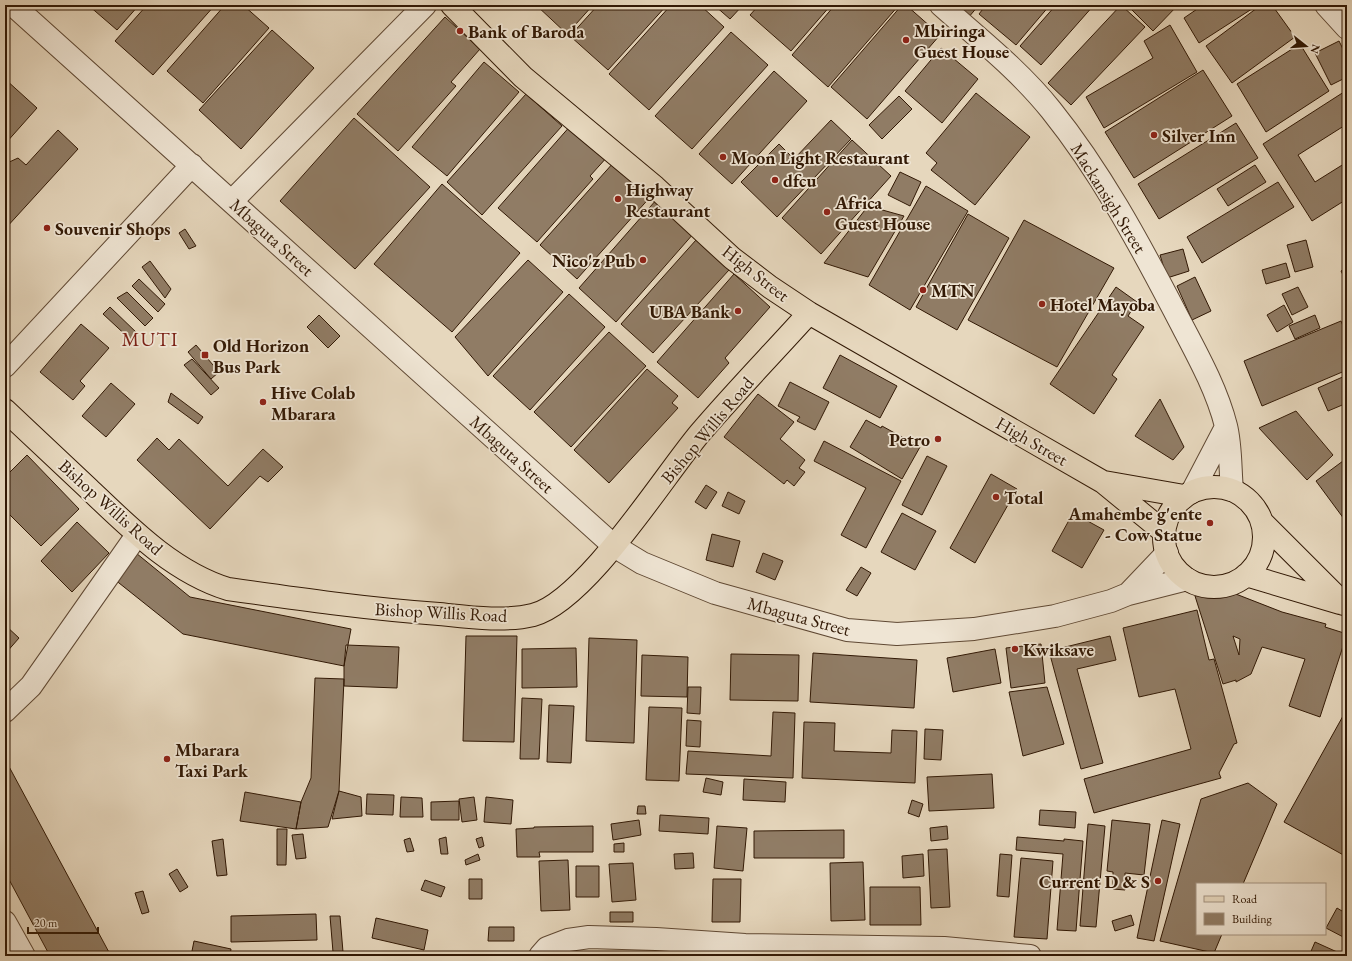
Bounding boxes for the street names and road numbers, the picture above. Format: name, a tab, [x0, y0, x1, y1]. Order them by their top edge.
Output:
street label: Mackansigh Street	[1066, 138, 1152, 258]
street label: Mbaguta Street	[225, 193, 319, 281]
street label: High Street	[718, 240, 795, 307]
street label: Bishop Willis Road	[656, 371, 759, 488]
street label: Mbaguta Street	[465, 410, 559, 498]
street label: High Street	[992, 411, 1072, 471]
street label: Bishop Willis Road	[54, 454, 169, 560]
street label: Mbaguta Street	[745, 591, 853, 641]
street label: Bishop Willis Road	[374, 597, 509, 627]

